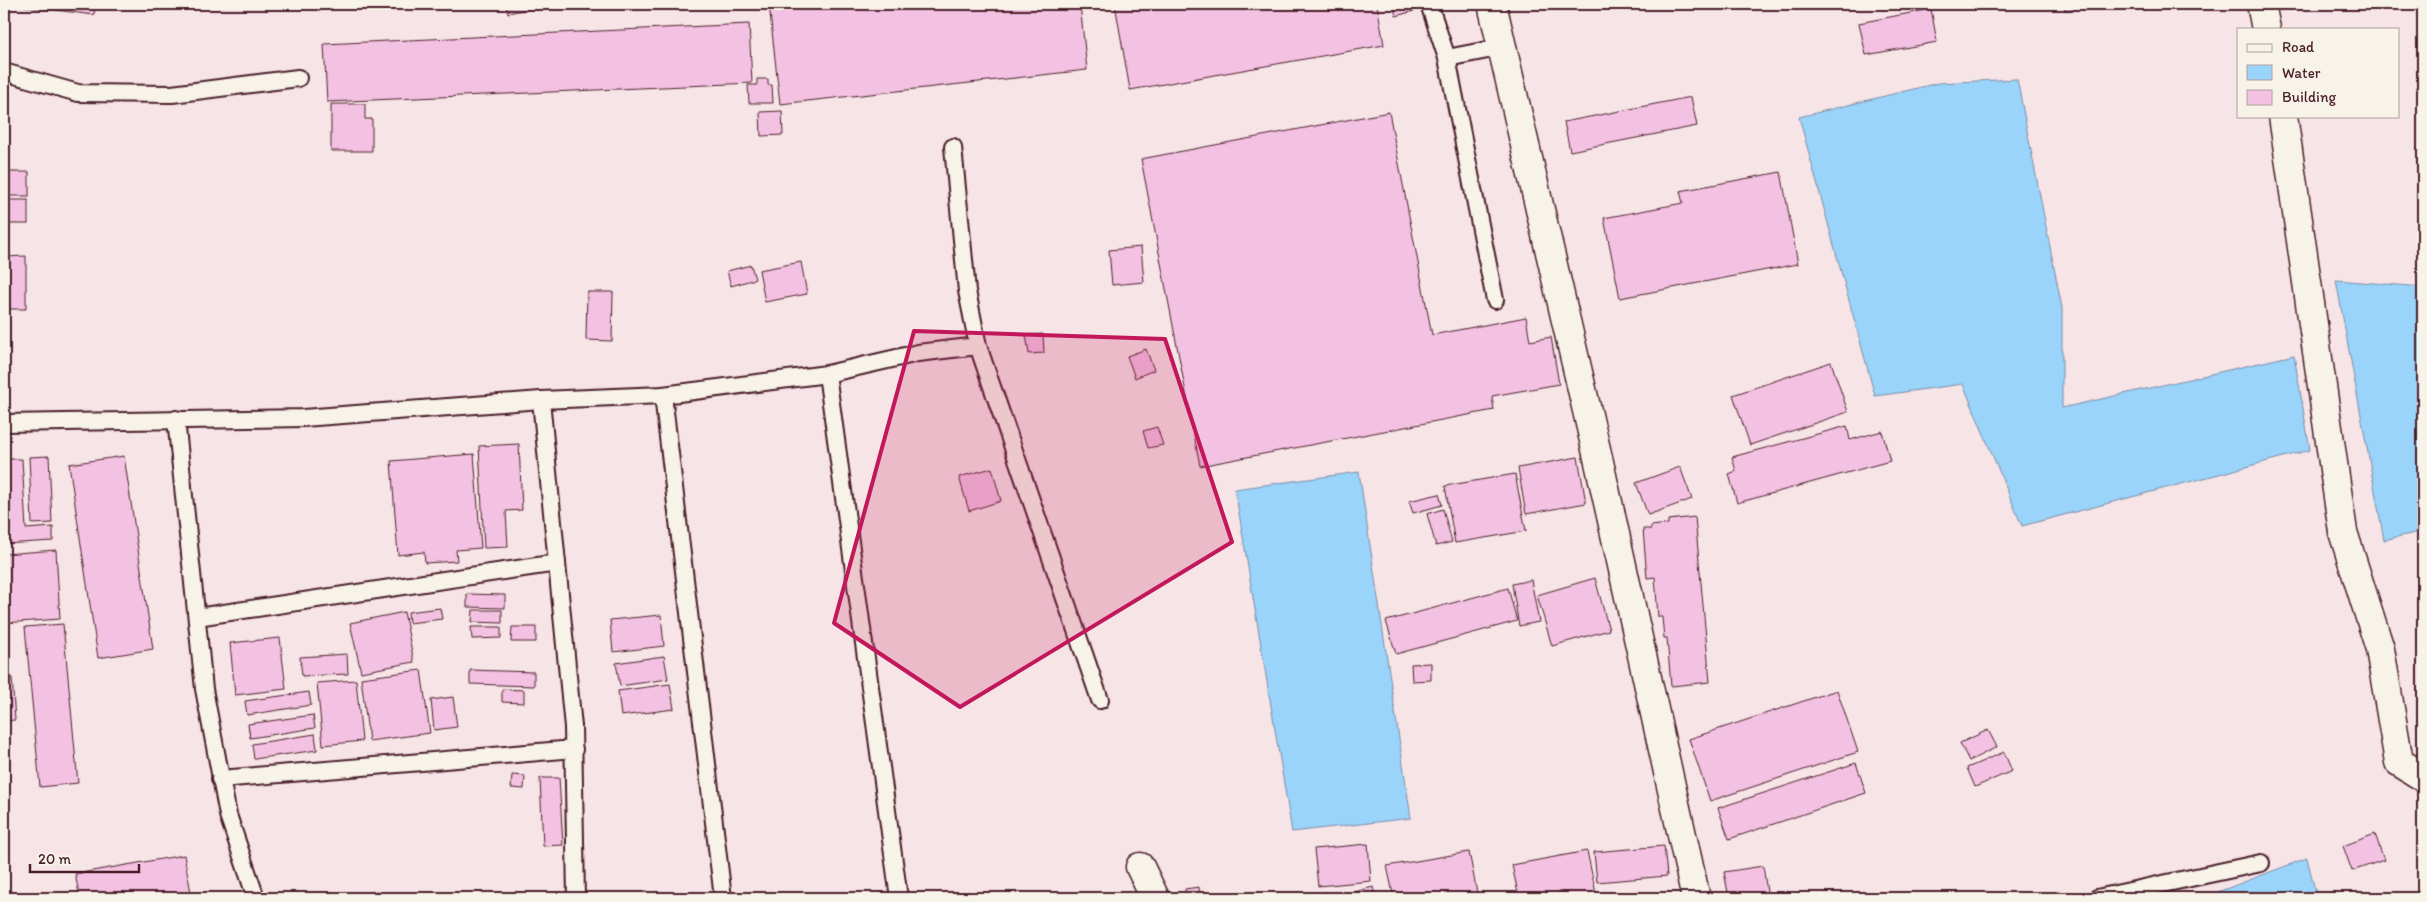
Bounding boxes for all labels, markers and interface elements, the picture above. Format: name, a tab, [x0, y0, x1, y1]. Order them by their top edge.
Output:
legend	[2237, 28, 2400, 118]
text: Road	[2282, 38, 2315, 56]
text: Water	[2282, 64, 2321, 82]
text: Building	[2282, 88, 2336, 106]
scale bar	[30, 842, 139, 874]
text: 20 m	[38, 850, 72, 868]

